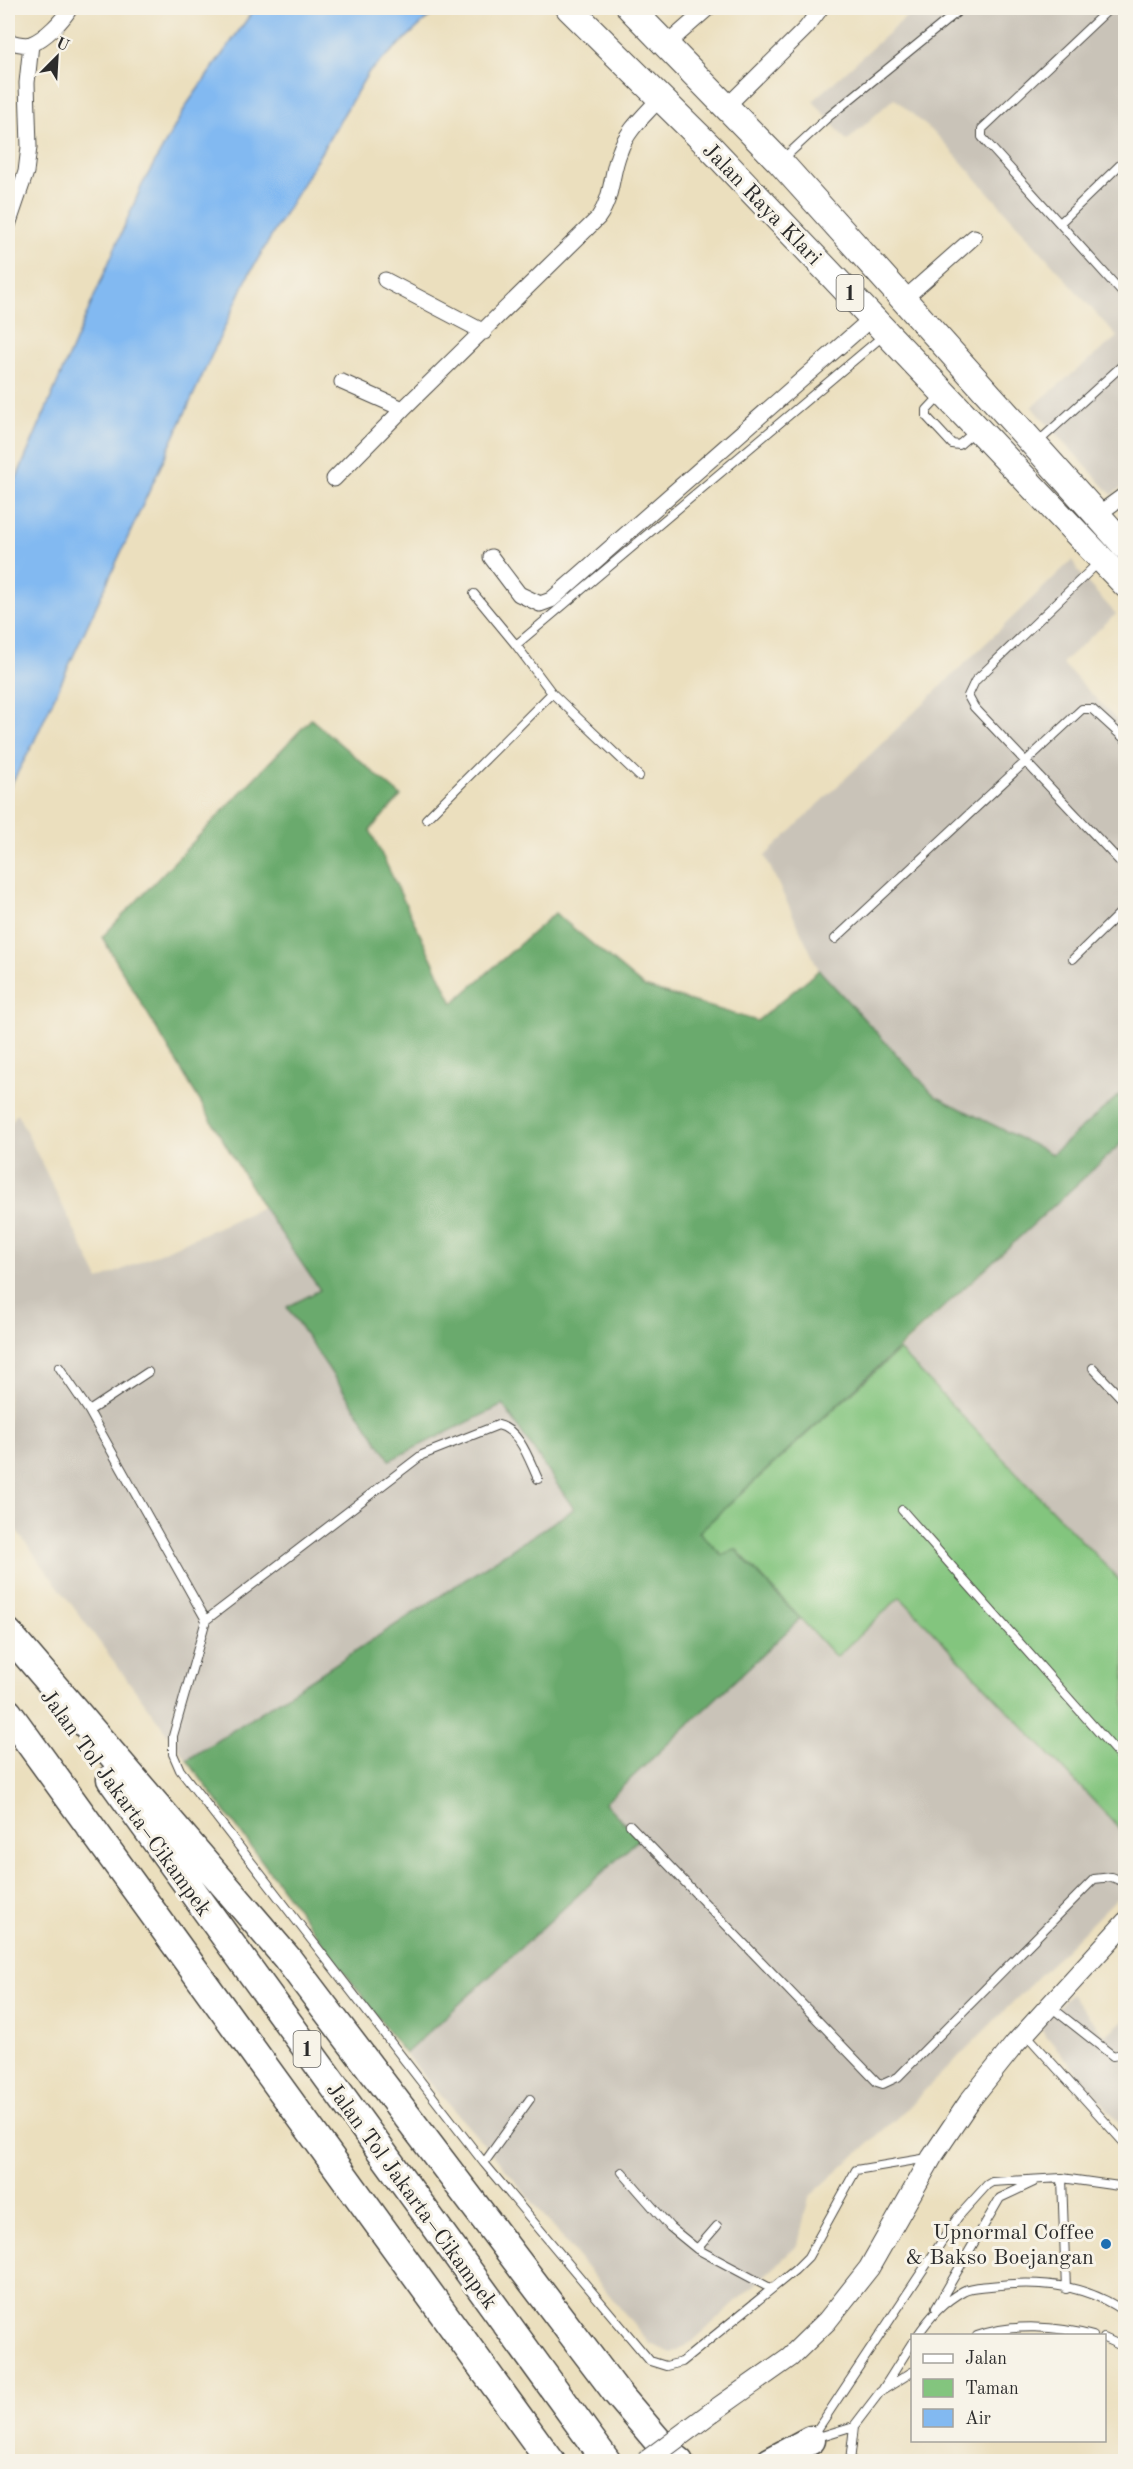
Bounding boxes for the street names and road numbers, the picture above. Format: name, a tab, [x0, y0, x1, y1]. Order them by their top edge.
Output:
street label: Jalan Raya Klari	[698, 139, 825, 270]
road number: 1	[836, 275, 864, 311]
street label: Jalan Tol Jakarta–Cikampek	[36, 1686, 215, 1921]
road number: 1	[294, 2031, 320, 2067]
street label: Jalan Tol Jakarta–Cikampek	[322, 2079, 501, 2314]

